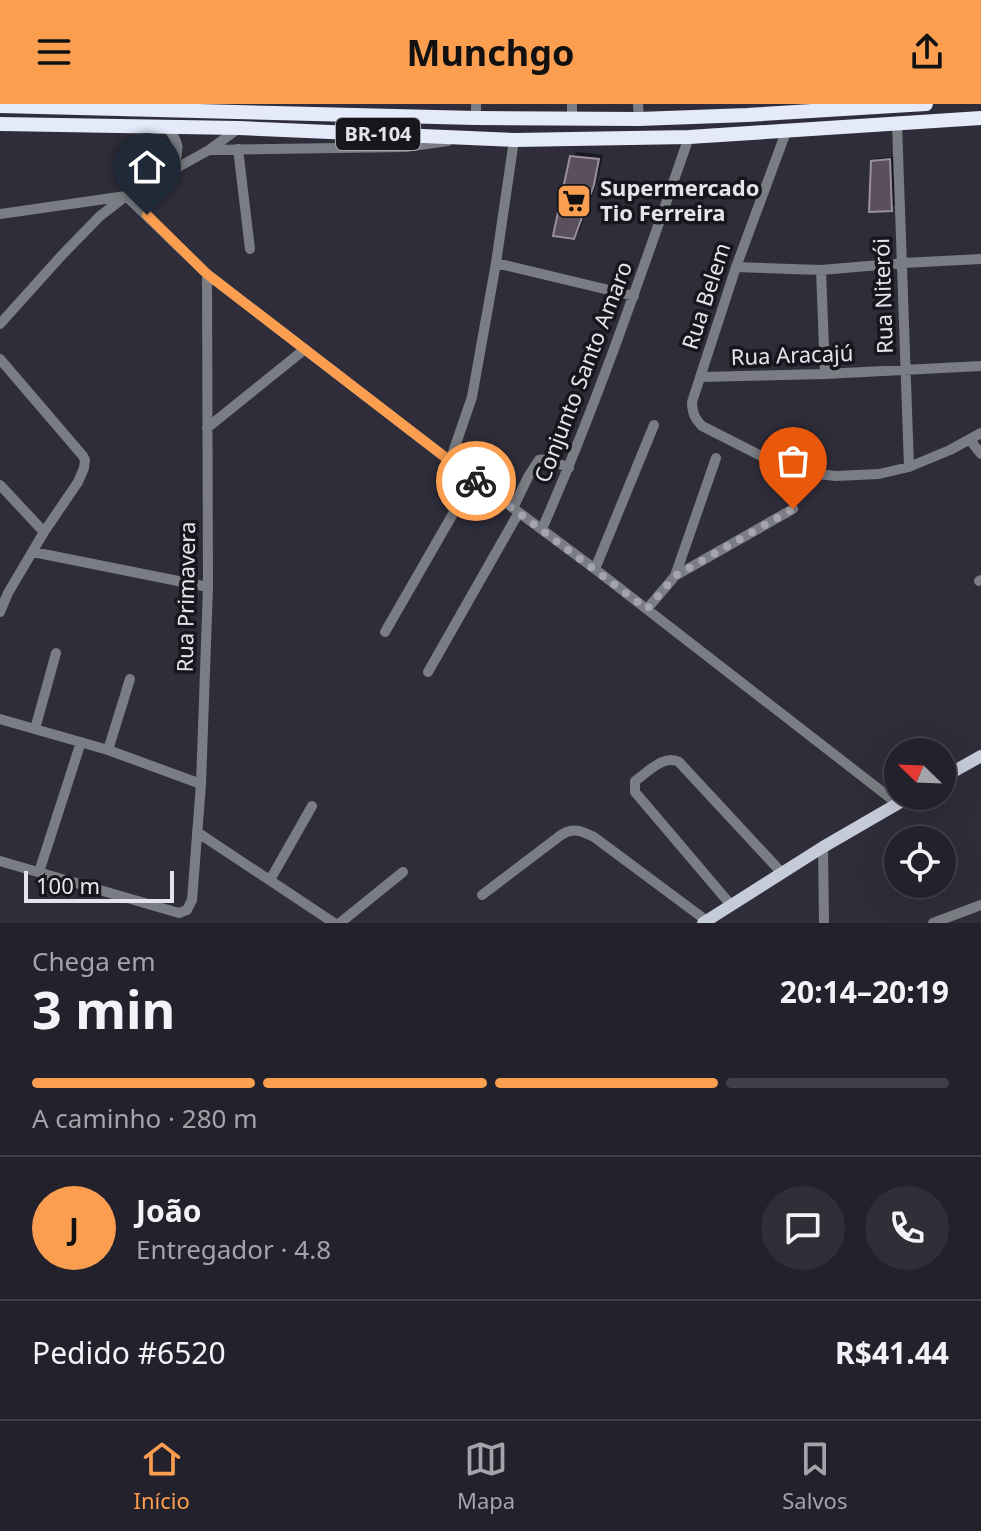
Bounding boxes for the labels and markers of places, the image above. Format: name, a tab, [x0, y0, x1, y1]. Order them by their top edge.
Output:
pin	[113, 133, 181, 215]
place label: Supermercado Tio Ferreira	[600, 172, 759, 227]
supermarket icon: Supermercado Tio Ferreira	[555, 182, 593, 220]
pin	[759, 427, 827, 509]

